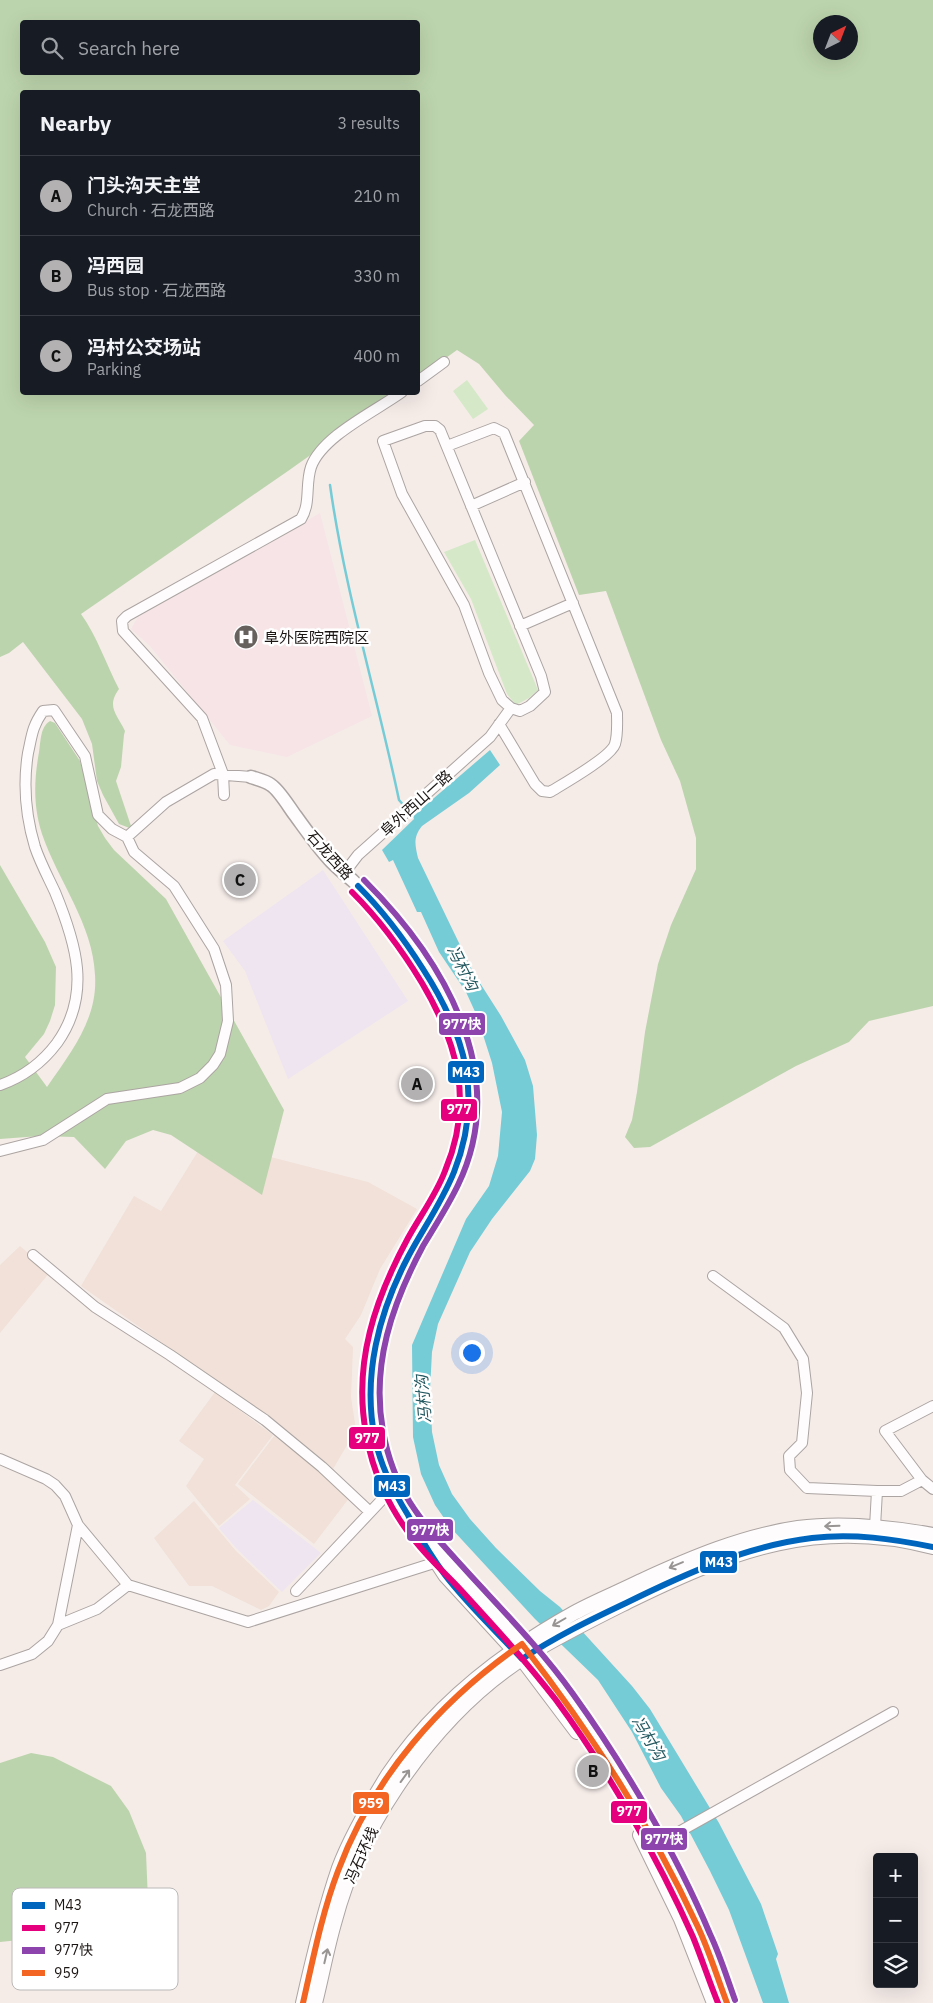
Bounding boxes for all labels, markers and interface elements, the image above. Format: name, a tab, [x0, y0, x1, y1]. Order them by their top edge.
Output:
north arrow	[813, 15, 858, 60]
search box	[20, 20, 420, 75]
icon: search	[38, 34, 66, 62]
text: Search here	[78, 36, 180, 60]
text: Nearby	[40, 109, 111, 137]
text: 3 results	[337, 113, 400, 133]
text: 门头沟天主堂	[87, 173, 201, 197]
text: A	[51, 186, 61, 206]
text: 210 m	[353, 186, 400, 206]
text: Church · 石龙西路	[87, 200, 215, 220]
text: 冯西园	[87, 253, 144, 277]
text: B	[51, 266, 61, 286]
text: 330 m	[353, 266, 400, 286]
text: Bus stop · 石龙西路	[87, 280, 226, 300]
text: 冯村公交场站	[87, 335, 201, 359]
text: C	[51, 346, 61, 366]
text: 400 m	[353, 346, 400, 366]
text: Parking	[87, 359, 141, 379]
hospital icon: 阜外医院西院区	[233, 624, 259, 650]
place label: 阜外医院西院区	[264, 628, 369, 647]
street label: 阜外西山一路	[376, 766, 456, 840]
street label: 石龙西路	[303, 826, 357, 884]
pin: C	[224, 861, 256, 899]
water label: 冯村沟	[443, 942, 484, 996]
line badge: 977快	[438, 1012, 486, 1036]
text: 977快	[442, 1015, 482, 1033]
line badge: M43	[447, 1060, 485, 1084]
text: M43	[452, 1063, 480, 1081]
pin: A	[401, 1065, 433, 1103]
line badge: 977	[440, 1098, 478, 1122]
text: 977	[446, 1100, 472, 1118]
your location	[459, 1340, 485, 1366]
water label: 冯村沟	[411, 1372, 435, 1424]
line badge: 977	[348, 1426, 386, 1450]
text: 977	[354, 1429, 380, 1447]
line badge: M43	[373, 1474, 411, 1498]
text: M43	[378, 1477, 406, 1495]
line badge: 977快	[406, 1518, 454, 1542]
text: 977快	[410, 1521, 450, 1539]
one-way arrow	[825, 1521, 841, 1530]
line badge: M43	[699, 1550, 738, 1574]
text: M43	[705, 1553, 733, 1571]
one-way arrow	[669, 1561, 684, 1571]
one-way arrow	[551, 1617, 566, 1627]
water label: 冯村沟	[628, 1712, 671, 1765]
pin: B	[577, 1752, 609, 1790]
one-way arrow	[400, 1769, 410, 1783]
line badge: 959	[352, 1791, 390, 1815]
text: 959	[358, 1794, 384, 1812]
line badge: 977	[610, 1800, 648, 1824]
text: 977	[616, 1802, 642, 1820]
street label: 冯石环线	[340, 1824, 382, 1886]
line badge: 977快	[640, 1827, 688, 1851]
text: 977快	[644, 1830, 684, 1848]
map controls	[873, 1853, 918, 1988]
button: +	[873, 1853, 918, 1898]
legend	[12, 1888, 178, 1990]
text: M43	[54, 1896, 82, 1914]
button: −	[873, 1898, 918, 1943]
text: 977	[54, 1919, 79, 1937]
text: 977快	[54, 1941, 93, 1959]
button: layers	[873, 1943, 918, 1988]
one-way arrow	[322, 1948, 331, 1964]
text: 959	[54, 1964, 79, 1982]

